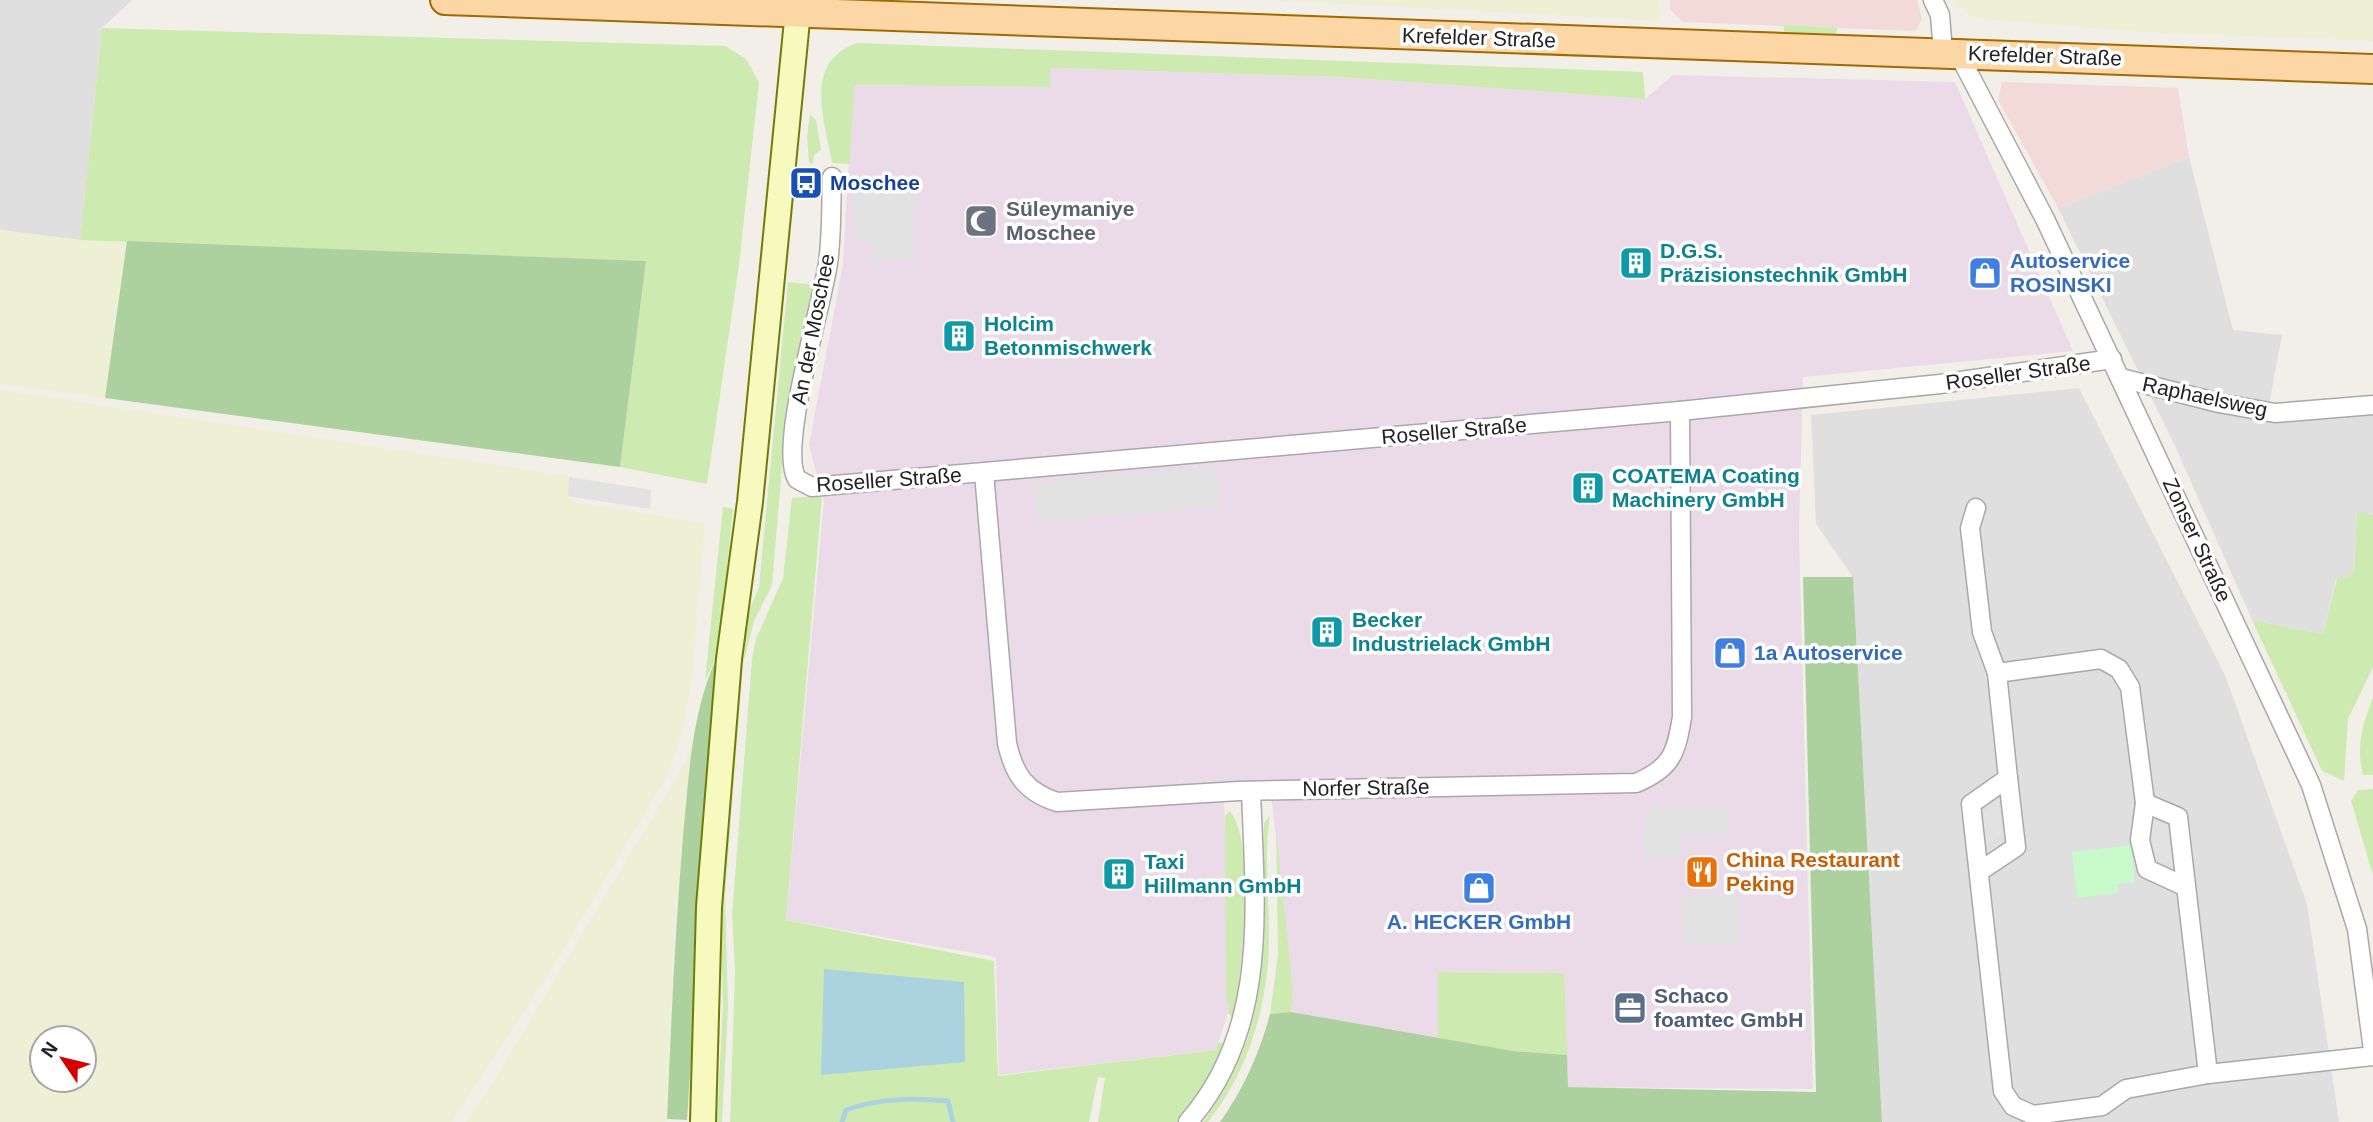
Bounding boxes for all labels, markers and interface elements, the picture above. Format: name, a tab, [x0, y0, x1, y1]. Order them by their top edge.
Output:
street label: Krefelder Straße	[1402, 23, 1556, 52]
street label: Krefelder Straße	[1968, 41, 2122, 70]
bus stop icon: Moschee	[787, 164, 825, 202]
place label: Moschee	[830, 171, 920, 194]
place label: Süleymaniye Moschee	[1006, 197, 1134, 244]
mosque icon: Süleymaniye Moschee	[962, 202, 1000, 240]
place label: D.G.S. Präzisionstechnik GmbH	[1660, 239, 1907, 286]
building icon: D.G.S. Präzisionstechnik GmbH	[1617, 244, 1655, 282]
place label: Autoservice ROSINSKI	[2010, 249, 2130, 296]
street label: An der Moschee	[787, 252, 838, 406]
shop icon: Autoservice ROSINSKI	[1966, 254, 2004, 292]
place label: Holcim Betonmischwerk	[984, 312, 1152, 359]
building icon: Holcim Betonmischwerk	[940, 317, 978, 355]
street label: Roseller Straße	[1944, 351, 2092, 394]
street label: Raphaelsweg	[2140, 372, 2270, 421]
street label: Roseller Straße	[1380, 413, 1528, 448]
street label: Roseller Straße	[815, 463, 963, 496]
place label: COATEMA Coating Machinery GmbH	[1612, 464, 1800, 511]
building icon: COATEMA Coating Machinery GmbH	[1569, 469, 1607, 507]
street label: Zonser Straße	[2159, 474, 2236, 605]
place label: Becker Industrielack GmbH	[1352, 608, 1550, 655]
building icon: Becker Industrielack GmbH	[1308, 613, 1346, 651]
shop icon: 1a Autoservice	[1711, 634, 1749, 672]
place label: 1a Autoservice	[1754, 641, 1903, 664]
street label: Norfer Straße	[1302, 775, 1430, 800]
place label: China Restaurant Peking	[1726, 848, 1900, 895]
place label: Taxi Hillmann GmbH	[1144, 850, 1302, 897]
restaurant icon: China Restaurant Peking	[1683, 853, 1721, 891]
building icon: Taxi Hillmann GmbH	[1100, 855, 1138, 893]
shop icon: A. HECKER GmbH	[1460, 869, 1498, 907]
place label: A. HECKER GmbH	[1387, 910, 1571, 933]
place label: Schaco foamtec GmbH	[1654, 984, 1803, 1031]
office icon: Schaco foamtec GmbH	[1611, 989, 1649, 1027]
north arrow	[28, 1024, 98, 1094]
text: N	[37, 1038, 62, 1061]

